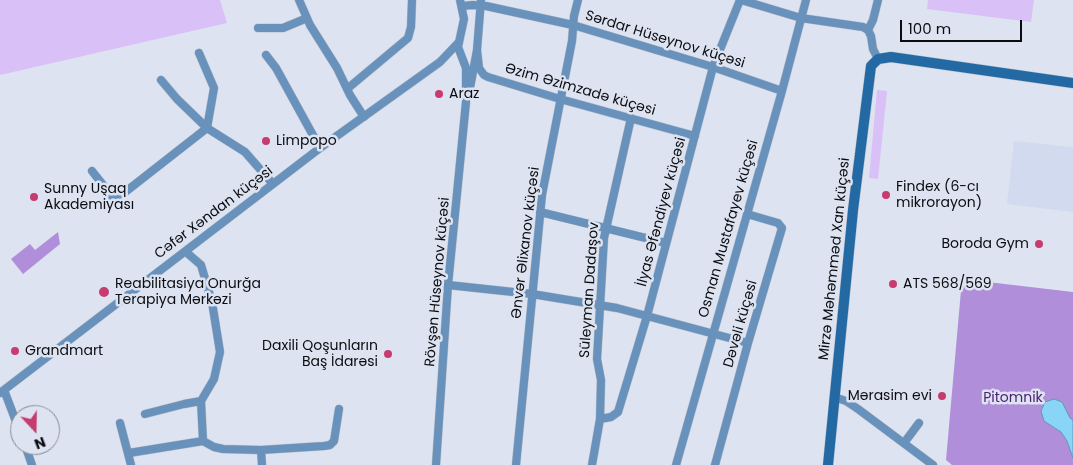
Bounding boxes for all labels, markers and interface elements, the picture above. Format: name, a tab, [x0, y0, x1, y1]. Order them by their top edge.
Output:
street label: Sərdar Hüseynov küçəsi	[583, 8, 747, 72]
scale bar	[903, 10, 1026, 42]
text: 100 m	[908, 18, 951, 39]
street label: Əzim Əzimzadə küçəsi	[503, 60, 657, 120]
place label: Araz	[449, 86, 479, 102]
marker: Araz	[433, 88, 445, 100]
place label: Limpopo	[276, 133, 337, 149]
marker: Limpopo	[260, 135, 272, 147]
street label: İlyas Əfəndiyev küçəsi	[634, 136, 690, 288]
street label: Osman Mustafayev küçəsi	[696, 138, 762, 320]
street label: Mirzə Məhəmməd Xan küçəsi	[816, 157, 854, 361]
street label: Cəfər Xəndan küçəsi	[152, 163, 276, 263]
street label: Ənvər Əlixanov küçəsi	[508, 166, 544, 320]
place label: Findex (6-cı mikrorayon)	[896, 179, 982, 212]
place label: Sunny Uşaq Akademiyası	[44, 181, 134, 213]
marker: Findex (6-cı mikrorayon)	[880, 189, 892, 201]
marker: Sunny Uşaq Akademiyası	[28, 191, 40, 203]
street label: Rövşən Hüseynov küçəsi	[422, 197, 454, 367]
street label: Süleyman Dadaşov	[577, 221, 603, 359]
place label: Boroda Gym	[941, 236, 1029, 252]
marker: Boroda Gym	[1033, 238, 1045, 250]
place label: Reabilitasiya Onurğa Terapiya Mərkəzi	[115, 276, 261, 308]
place label: ATS 568/569	[903, 276, 992, 292]
marker: ATS 568/569	[887, 278, 899, 290]
street label: Dəvəli küçəsi	[721, 279, 761, 369]
marker: Reabilitasiya Onurğa Terapiya Mərkəzi	[97, 285, 111, 299]
place label: Daxili Qoşunların Baş İdarəsi	[262, 338, 378, 371]
place label: Grandmart	[25, 343, 103, 359]
marker: Grandmart	[9, 345, 21, 357]
marker: Daxili Qoşunların Baş İdarəsi	[382, 348, 394, 360]
place label: Mərasim evi	[848, 388, 932, 404]
marker: Mərasim evi	[936, 390, 948, 402]
park label: Pitomnik	[983, 390, 1043, 406]
north arrow	[10, 405, 60, 455]
text: N	[32, 432, 49, 454]

